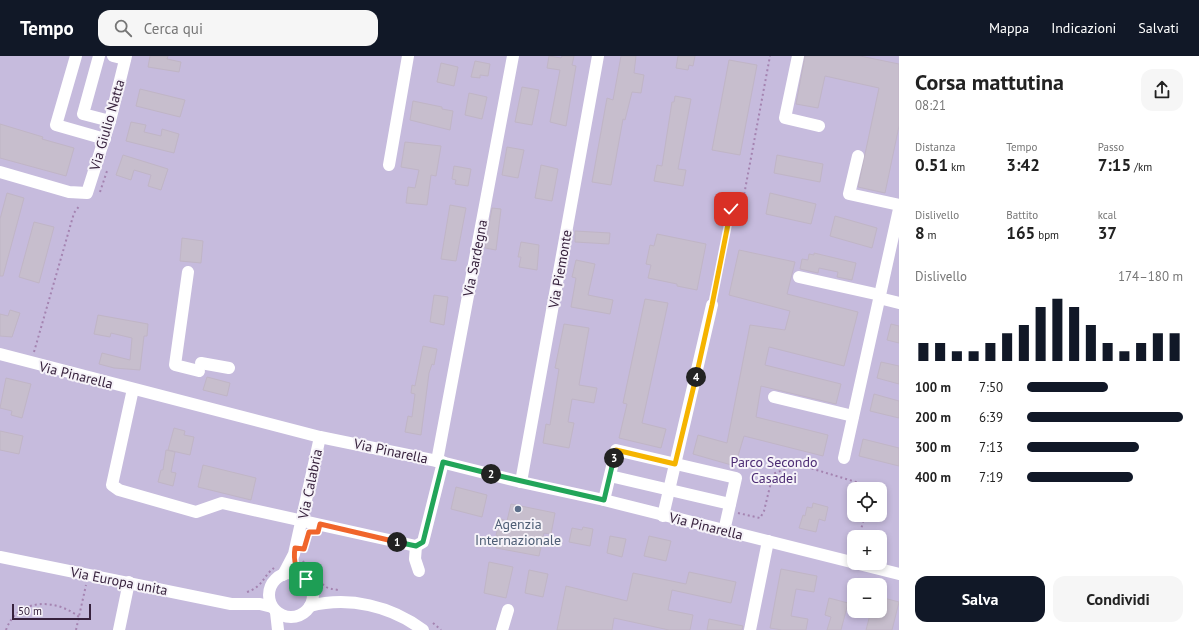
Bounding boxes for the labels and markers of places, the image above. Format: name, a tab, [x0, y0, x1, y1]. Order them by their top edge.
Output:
pin	[714, 192, 748, 226]
pin: 4	[686, 367, 706, 387]
pin: 3	[604, 448, 624, 468]
pin: 2	[481, 464, 501, 484]
marker: Agenzia Internazionale	[513, 504, 523, 514]
place label: Agenzia Internazionale	[475, 515, 561, 549]
pin: 1	[387, 532, 407, 552]
pin	[289, 562, 323, 596]

